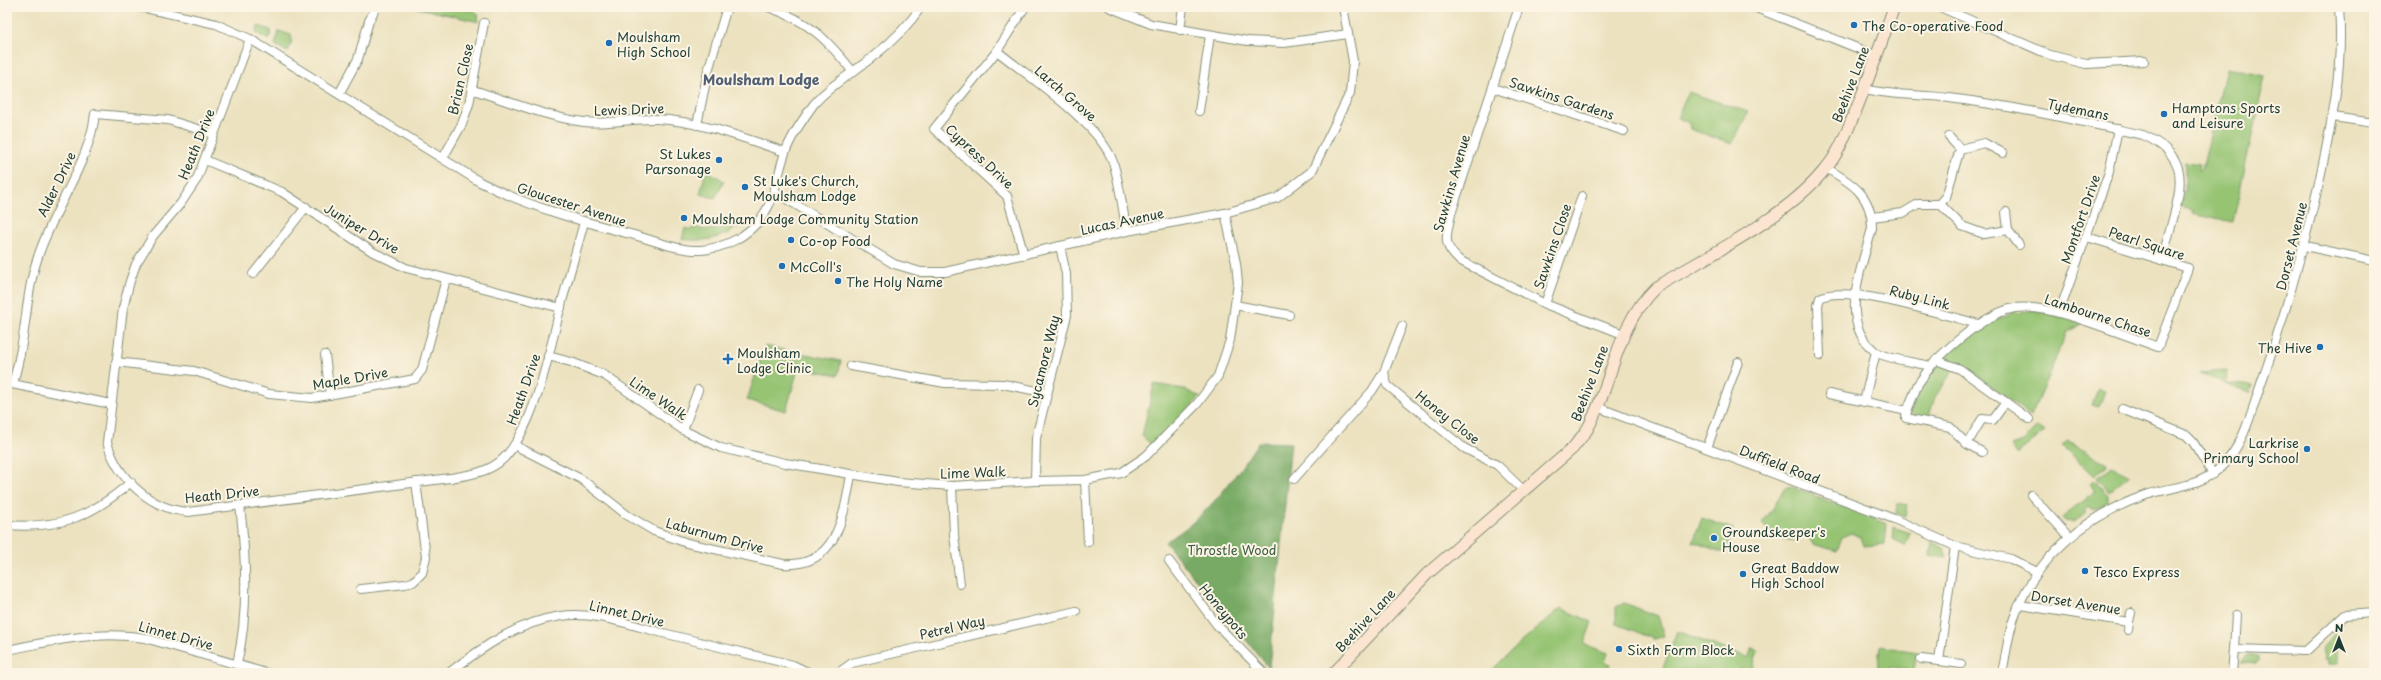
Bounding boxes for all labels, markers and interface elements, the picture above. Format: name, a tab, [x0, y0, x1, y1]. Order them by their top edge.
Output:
place label: The Co-operative Food	[1862, 16, 2003, 35]
marker: The Co-operative Food	[1849, 20, 1859, 30]
place label: Moulsham High School	[617, 27, 690, 61]
marker: Moulsham High School	[604, 38, 614, 48]
street label: Brian Close	[443, 41, 477, 117]
street label: Beehive Lane	[1827, 43, 1873, 125]
street label: Larch Grove	[1031, 61, 1101, 125]
district label: Moulsham Lodge	[703, 69, 820, 90]
street label: Sawkins Gardens	[1507, 72, 1617, 124]
street label: Tydemans	[2045, 94, 2111, 124]
street label: Lewis Drive	[594, 98, 665, 120]
place label: Hamptons Sports and Leisure	[2172, 98, 2281, 132]
street label: Heath Drive	[173, 106, 219, 182]
marker: Hamptons Sports and Leisure	[2159, 109, 2169, 119]
street label: Cypress Drive	[942, 119, 1018, 193]
street label: Sawkins Avenue	[1428, 132, 1474, 234]
place label: St Lukes Parsonage	[645, 144, 711, 178]
street label: Alder Drive	[32, 148, 80, 220]
marker: St Lukes Parsonage	[714, 155, 724, 165]
place label: St Luke's Church, Moulsham Lodge	[753, 171, 859, 205]
street label: Montfort Drive	[2056, 172, 2104, 266]
street label: Gloucester Avenue	[515, 177, 629, 231]
marker: St Luke's Church, Moulsham Lodge	[740, 182, 750, 192]
street label: Juniper Drive	[321, 198, 403, 258]
street label: Dorset Avenue	[2271, 200, 2311, 292]
street label: Sawkins Close	[1528, 201, 1576, 291]
street label: Lucas Avenue	[1079, 203, 1165, 239]
place label: Moulsham Lodge Community Station	[692, 209, 919, 228]
marker: Moulsham Lodge Community Station	[679, 213, 689, 223]
street label: Pearl Square	[2106, 222, 2188, 264]
place label: Co-op Food	[799, 231, 871, 250]
marker: Co-op Food	[786, 235, 796, 245]
place label: McColl's	[790, 257, 842, 276]
marker: McColl's	[777, 261, 787, 271]
place label: The Holy Name	[846, 272, 943, 291]
marker: The Holy Name	[833, 276, 843, 286]
street label: Ruby Link	[1888, 280, 1952, 314]
street label: Lambourne Chase	[2042, 289, 2154, 341]
street label: Sycamore Way	[1022, 313, 1064, 409]
place label: The Hive	[2258, 338, 2312, 357]
street label: Beehive Lane	[1566, 342, 1612, 424]
marker: The Hive	[2315, 342, 2325, 352]
place label: Moulsham Lodge Clinic	[737, 343, 812, 377]
street label: Heath Drive	[501, 351, 545, 427]
marker: Moulsham Lodge Clinic	[722, 353, 734, 365]
street label: Maple Drive	[311, 362, 389, 394]
street label: Lime Walk	[626, 372, 692, 424]
street label: Honey Close	[1412, 386, 1484, 448]
place label: Larkrise Primary School	[2203, 433, 2299, 467]
street label: Duffield Road	[1737, 440, 1823, 488]
marker: Larkrise Primary School	[2302, 444, 2312, 454]
street label: Lime Walk	[940, 461, 1006, 483]
street label: Heath Drive	[184, 481, 260, 507]
street label: Laburnum Drive	[664, 513, 766, 557]
place label: Groundskeeper's House	[1722, 522, 1826, 556]
marker: Groundskeeper's House	[1709, 533, 1719, 543]
park label: Throstle Wood	[1187, 540, 1277, 559]
place label: Great Baddow High School	[1751, 558, 1839, 592]
place label: Tesco Express	[2093, 562, 2180, 581]
marker: Tesco Express	[2080, 566, 2090, 576]
marker: Great Baddow High School	[1738, 569, 1748, 579]
street label: Honeypots	[1195, 579, 1253, 643]
street label: Beehive Lane	[1331, 584, 1399, 656]
street label: Dorset Avenue	[2030, 586, 2122, 618]
street label: Linnet Drive	[588, 595, 666, 631]
street label: Petrel Way	[917, 610, 987, 644]
street label: Linnet Drive	[137, 616, 215, 654]
north arrow	[2319, 618, 2359, 658]
text: N	[2335, 619, 2344, 636]
place label: Sixth Form Block	[1627, 640, 1735, 659]
marker: Sixth Form Block	[1614, 644, 1624, 654]

